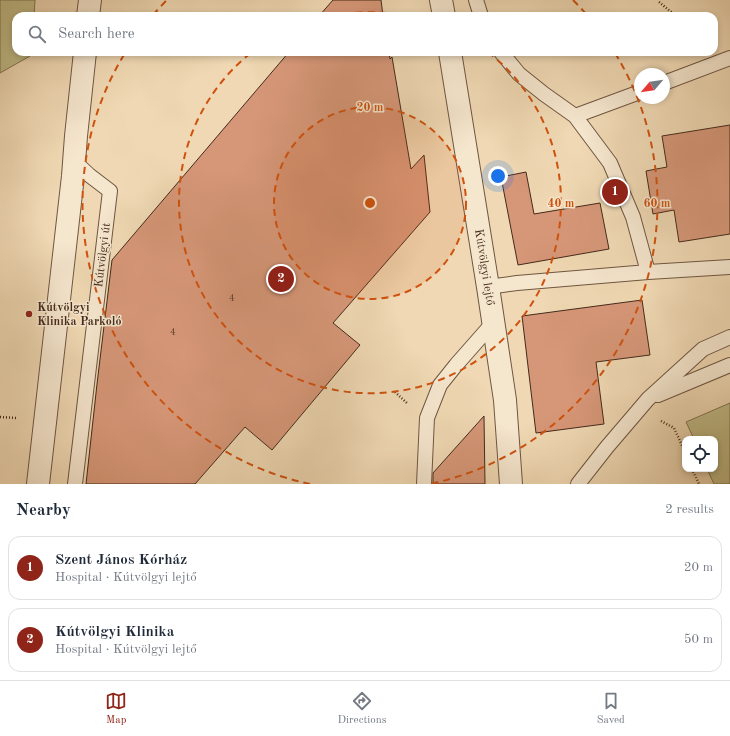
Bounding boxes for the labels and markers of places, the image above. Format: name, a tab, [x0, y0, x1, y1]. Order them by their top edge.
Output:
pin: 1	[602, 177, 628, 207]
centre of rings	[363, 196, 377, 210]
pin: 2	[268, 264, 294, 294]
place label: Kútvölgyi Klinika Parkoló	[37, 302, 122, 328]
marker: Kútvölgyi Klinika Parkoló	[24, 309, 34, 319]

